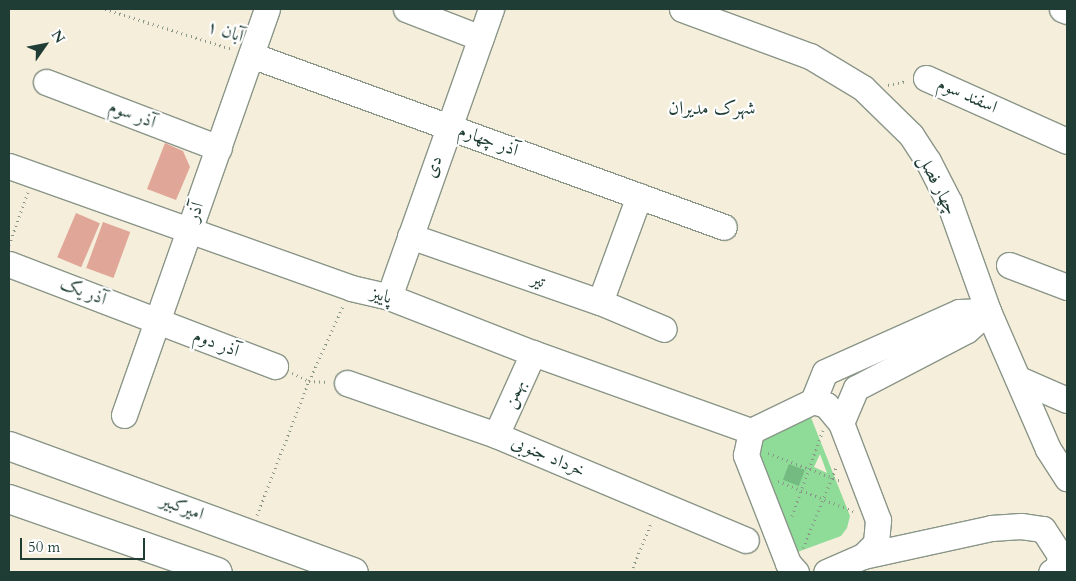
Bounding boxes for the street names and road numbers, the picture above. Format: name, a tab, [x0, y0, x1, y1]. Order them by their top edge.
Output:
street label: آبان ۱	[204, 16, 246, 48]
street label: اسفند سوم	[934, 73, 1000, 119]
street label: آذر سوم	[105, 96, 159, 134]
street label: آذر چهارم	[455, 120, 521, 162]
street label: چهار فصل	[913, 151, 961, 219]
street label: دی	[420, 153, 448, 181]
street label: آذر	[183, 199, 209, 225]
street label: تیر	[528, 269, 548, 293]
street label: آذر یک	[57, 273, 109, 311]
street label: پاییز	[368, 283, 394, 309]
street label: آذر دوم	[190, 325, 242, 363]
street label: بهمن	[499, 376, 531, 412]
street label: خرداد جنوبی	[508, 432, 588, 482]
street label: امیرکبیر	[157, 490, 207, 526]

